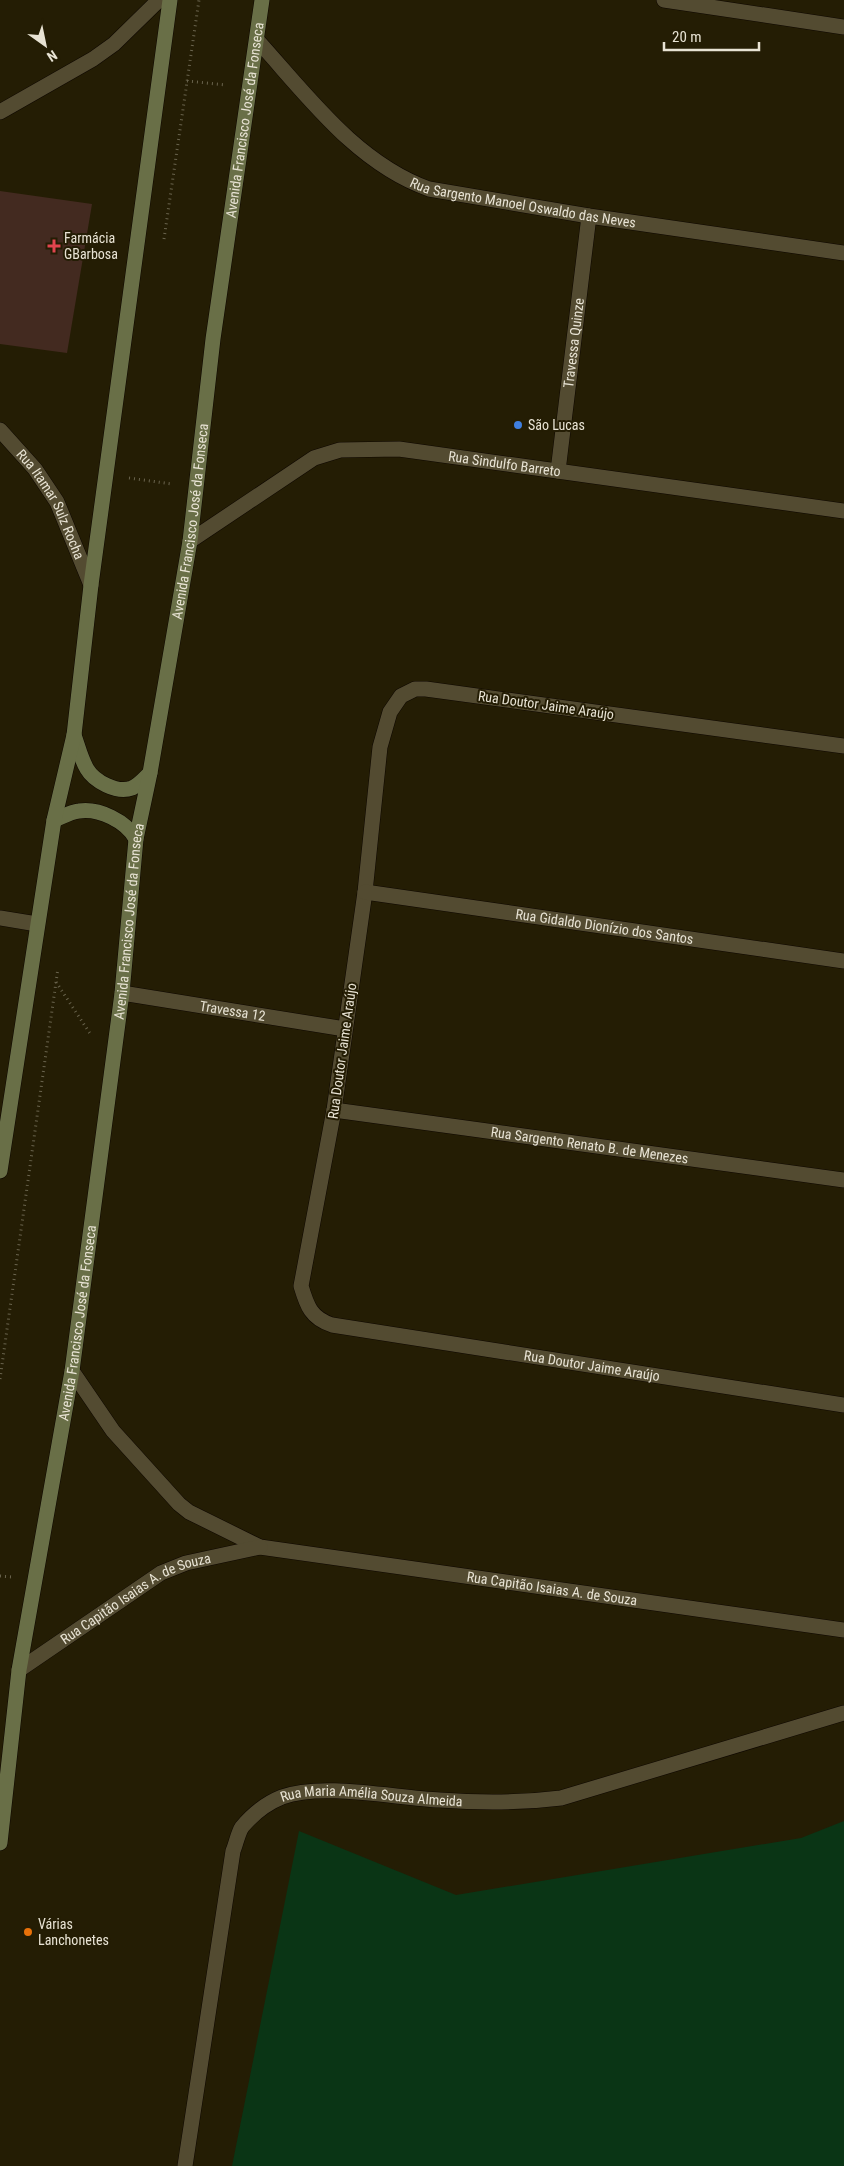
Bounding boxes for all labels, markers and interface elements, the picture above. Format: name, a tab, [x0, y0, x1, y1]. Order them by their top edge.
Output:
north arrow	[20, 20, 70, 70]
scale bar	[664, 20, 759, 52]
street label: Avenida Francisco José da Fonseca	[223, 21, 267, 219]
text: 20 m	[672, 28, 702, 46]
text: N	[44, 47, 60, 65]
street label: Rua Sargento Manoel Oswaldo das Neves	[407, 174, 637, 231]
place label: Farmácia GBarbosa	[64, 230, 118, 262]
marker: Farmácia GBarbosa	[48, 240, 60, 252]
street label: Travessa Quinze	[560, 297, 587, 389]
place label: São Lucas	[528, 417, 585, 433]
marker: São Lucas	[512, 419, 524, 431]
street label: Avenida Francisco José da Fonseca	[169, 423, 211, 620]
street label: Rua Itamar Sulz Rocha	[13, 446, 88, 562]
street label: Rua Sindulfo Barreto	[447, 448, 562, 479]
street label: Rua Doutor Jaime Araújo	[477, 688, 615, 722]
street label: Avenida Francisco José da Fonseca	[111, 822, 147, 1020]
street label: Rua Gidaldo Dionízio dos Santos	[515, 906, 695, 947]
street label: Rua Doutor Jaime Araújo	[325, 982, 359, 1120]
street label: Travessa 12	[199, 998, 267, 1024]
street label: Rua Sargento Renato B. de Menezes	[490, 1124, 689, 1167]
street label: Avenida Francisco José da Fonseca	[55, 1224, 99, 1422]
street label: Rua Doutor Jaime Araújo	[523, 1347, 661, 1384]
street label: Rua Capitão Isaias A. de Souza	[57, 1550, 212, 1647]
street label: Rua Capitão Isaias A. de Souza	[466, 1568, 638, 1609]
street label: Rua Maria Amélia Souza Almeida	[278, 1783, 463, 1809]
place label: Várias Lanchonetes	[38, 1916, 109, 1948]
marker: Várias Lanchonetes	[22, 1926, 34, 1938]

